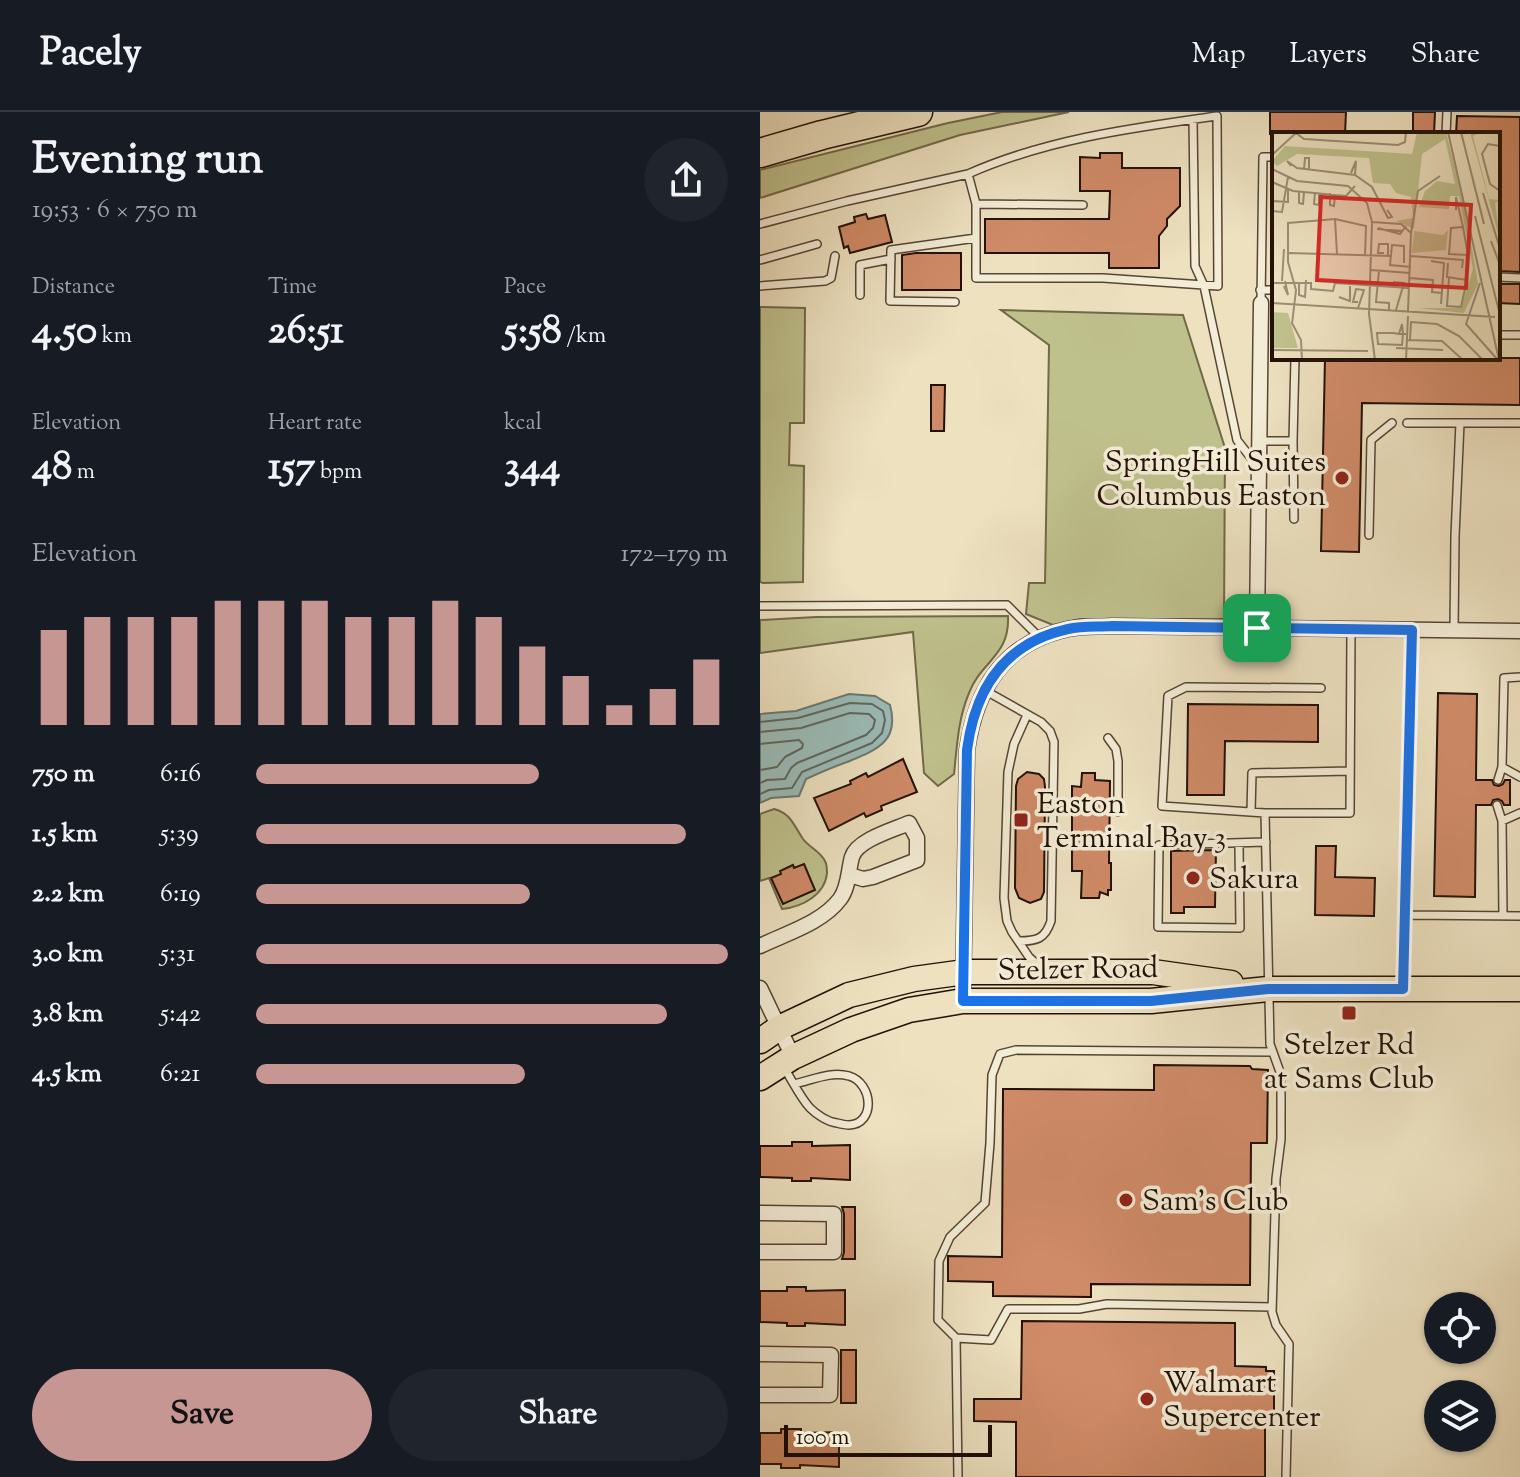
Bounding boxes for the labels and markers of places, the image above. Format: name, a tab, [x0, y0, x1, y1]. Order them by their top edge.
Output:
place label: SpringHill Suites Columbus Easton	[1097, 442, 1326, 519]
marker: SpringHill Suites Columbus Easton	[1333, 469, 1351, 487]
pin	[1223, 594, 1291, 662]
place label: Easton Terminal Bay 3	[1037, 784, 1226, 861]
marker: Easton Terminal Bay 3	[1012, 811, 1030, 829]
place label: Sakura	[1209, 859, 1299, 902]
marker: Sakura	[1184, 869, 1202, 887]
marker: Stelzer Rd at Sams Club	[1340, 1004, 1358, 1022]
place label: Stelzer Rd at Sams Club	[1264, 1025, 1434, 1102]
place label: Sam's Club	[1142, 1181, 1289, 1224]
marker: Sam's Club	[1117, 1191, 1135, 1209]
place label: Walmart Supercenter	[1163, 1363, 1321, 1440]
marker: Walmart Supercenter	[1138, 1390, 1156, 1408]

